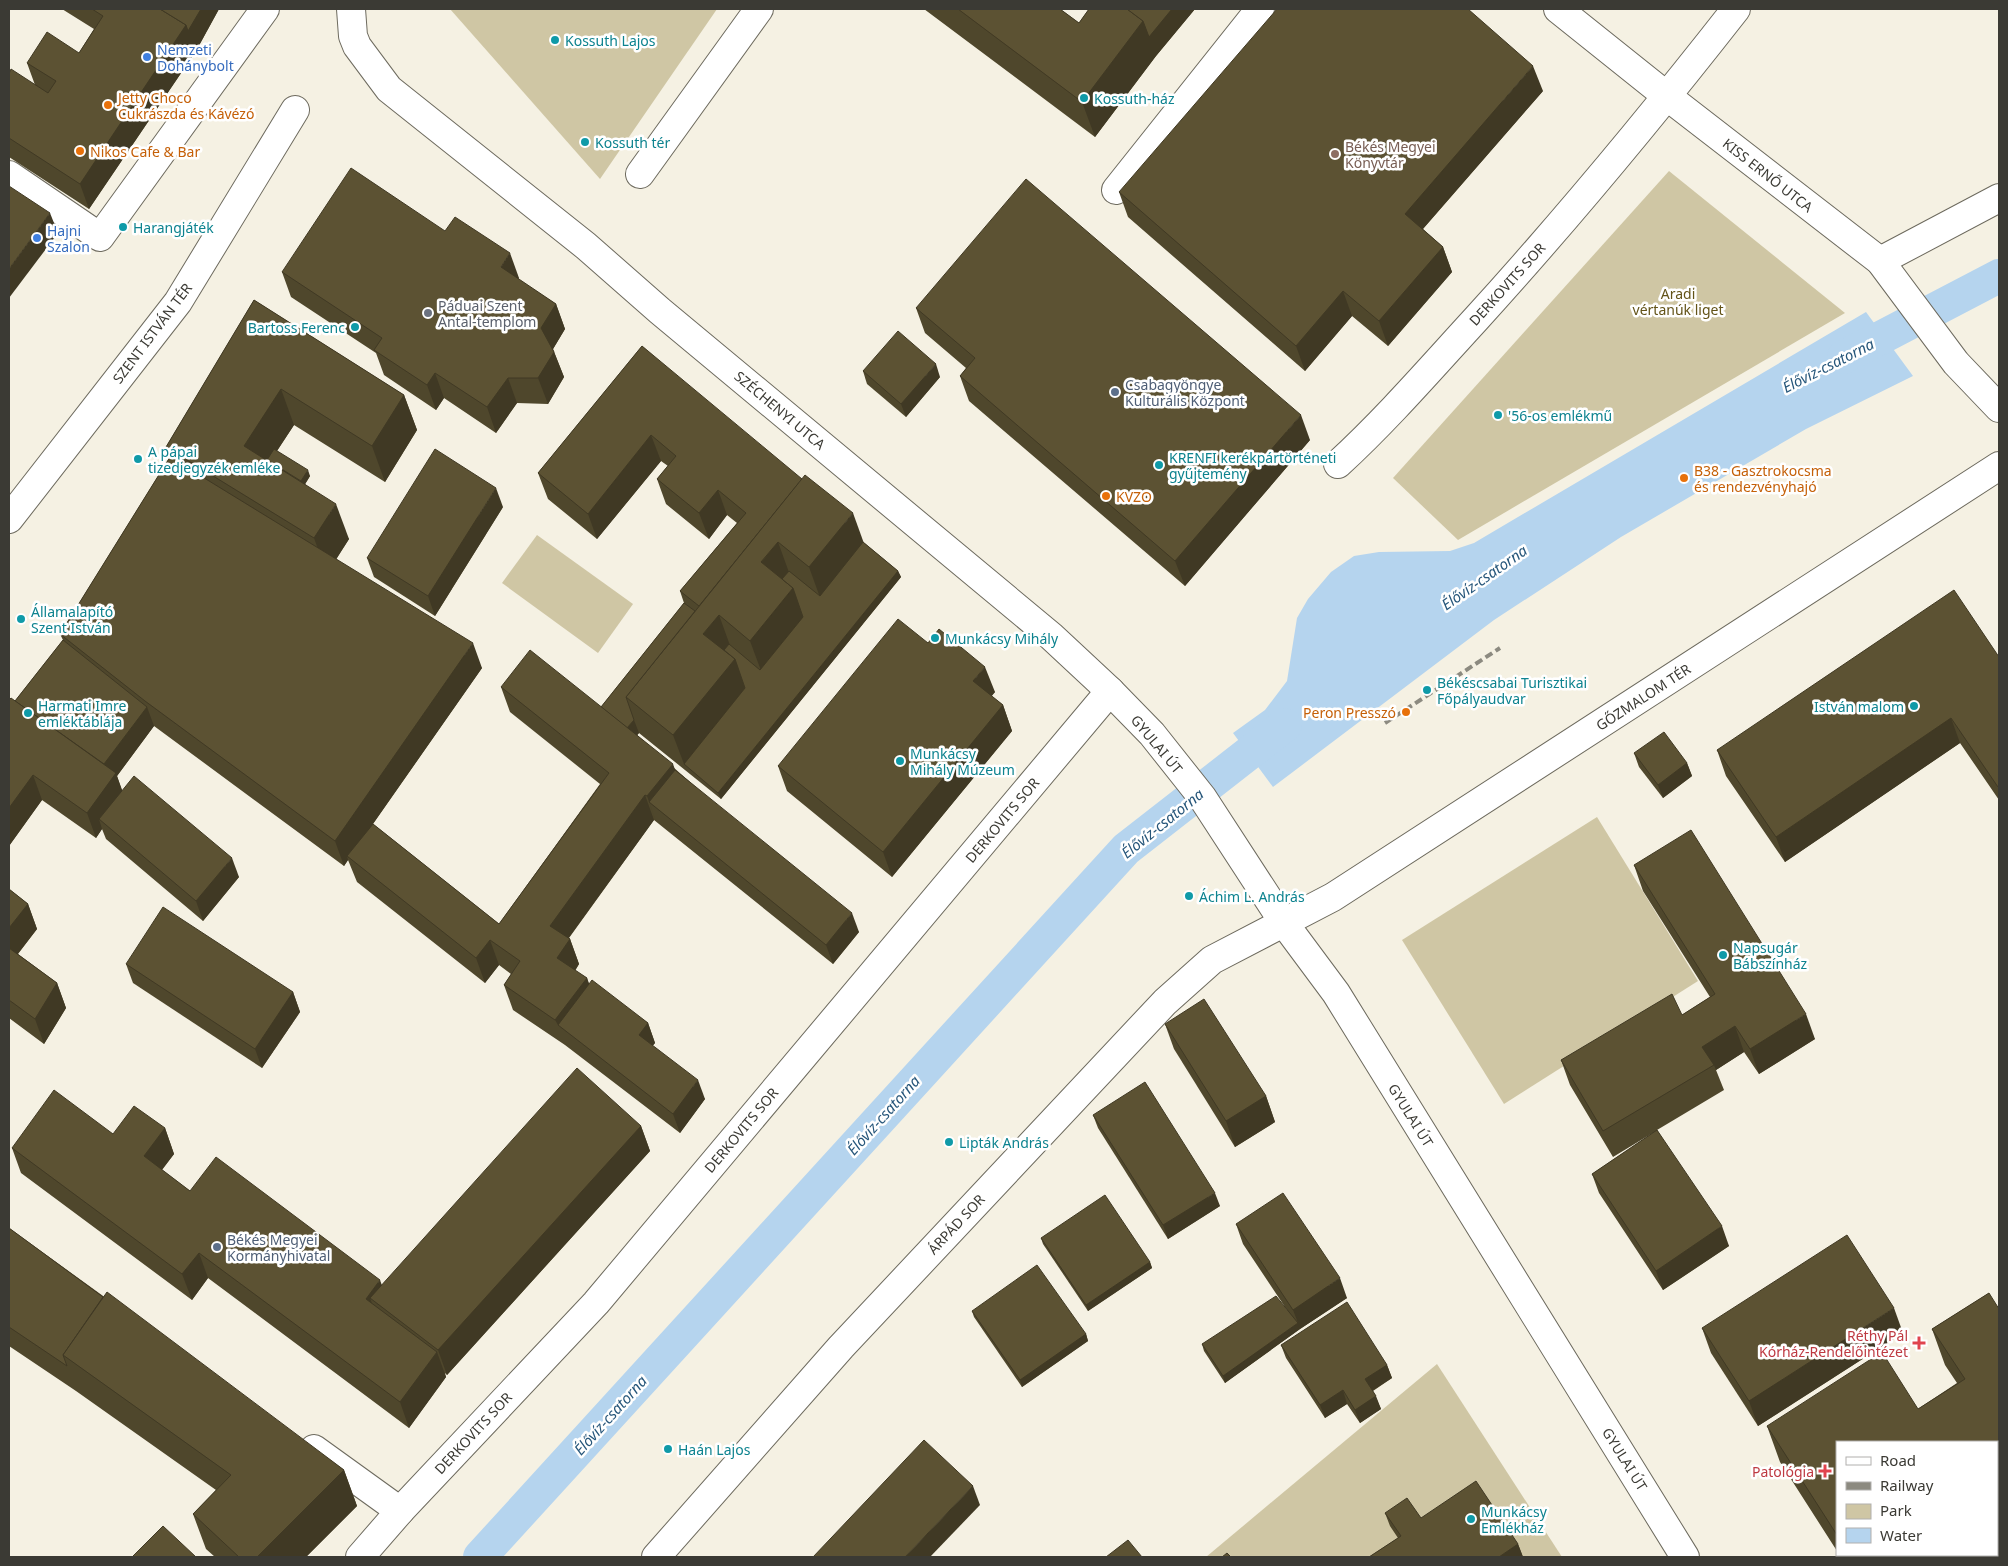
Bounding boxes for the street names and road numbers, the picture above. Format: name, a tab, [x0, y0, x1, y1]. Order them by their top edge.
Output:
street label: KISS ERNŐ UTCA	[1719, 134, 1817, 216]
street label: DERKOVITS SOR	[1465, 238, 1550, 330]
street label: SZENT ISTVÁN TÉR	[108, 279, 196, 387]
street label: SZÉCHENYI UTCA	[731, 366, 829, 454]
street label: GŐZMALOM TÉR	[1592, 659, 1694, 735]
street label: GYULAI ÚT	[1127, 711, 1187, 777]
street label: DERKOVITS SOR	[961, 773, 1043, 867]
street label: GYULAI ÚT	[1384, 1080, 1438, 1150]
street label: DERKOVITS SOR	[700, 1083, 782, 1177]
street label: ÁRPÁD SOR	[923, 1190, 989, 1258]
street label: DERKOVITS SOR	[430, 1388, 516, 1478]
street label: GYULAI ÚT	[1598, 1424, 1652, 1494]

